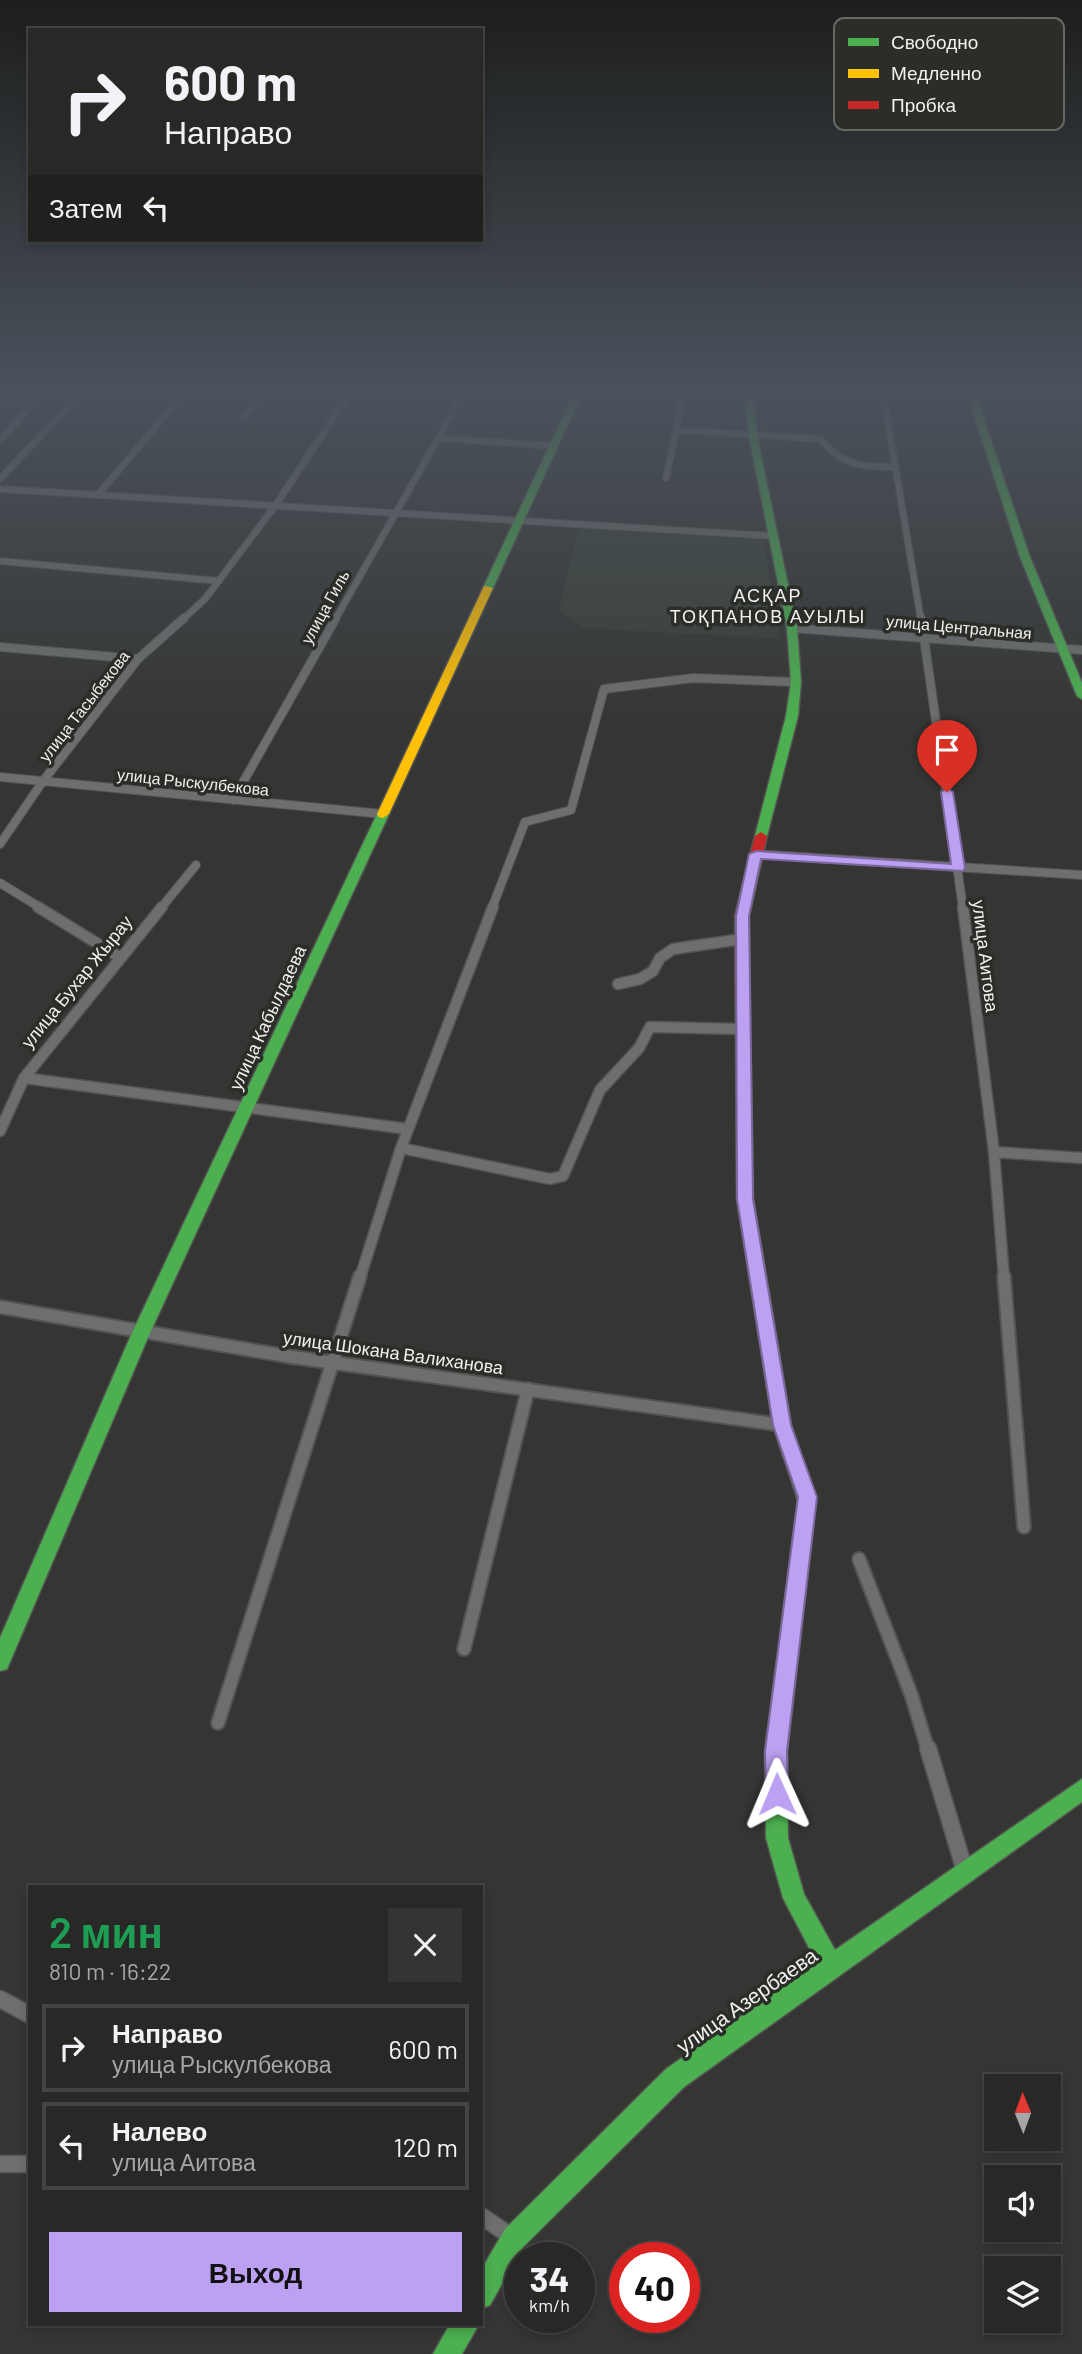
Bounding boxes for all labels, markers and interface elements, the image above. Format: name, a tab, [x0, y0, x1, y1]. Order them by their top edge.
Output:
legend	[834, 18, 1064, 130]
text: Свободно	[891, 30, 978, 53]
text: 600 m	[164, 52, 297, 111]
icon: right	[49, 56, 140, 147]
text: Медленно	[891, 61, 981, 84]
text: Пробка	[891, 93, 956, 116]
text: Направо	[164, 112, 292, 150]
icon: left	[137, 189, 175, 227]
text: Затем	[49, 192, 123, 223]
street label: улица Гиль	[296, 566, 353, 647]
district label: АСҚАР ТОҚПАНОВ АУЫЛЫ	[670, 584, 866, 627]
street label: улица Центральная	[886, 611, 1033, 642]
street label: улица Тасыбекова	[34, 646, 133, 765]
pin	[917, 720, 977, 792]
icon: arrive	[928, 731, 966, 769]
street label: улица Рыскулбекова	[116, 764, 270, 799]
street label: улица Аитова	[968, 899, 1004, 1014]
street label: улица Бухар Жырау	[16, 911, 136, 1052]
street label: улица Кабылдаева	[224, 941, 311, 1093]
street label: улица Шокана Валиханова	[282, 1326, 506, 1378]
position arrow	[740, 1757, 814, 1831]
text: 2 мин	[49, 1906, 163, 1956]
button: close	[388, 1908, 462, 1982]
street label: улица Азербаева	[671, 1942, 822, 2058]
text: 810 m · 16:22	[49, 1957, 171, 1985]
text: Направо	[112, 2017, 223, 2048]
icon: right	[53, 2029, 91, 2067]
text: 600 m	[389, 2033, 458, 2064]
text: улица Рыскулбекова	[112, 2050, 332, 2078]
north arrow	[984, 2074, 1060, 2151]
map controls	[984, 2074, 1061, 2333]
text: Налево	[112, 2115, 207, 2146]
icon: left	[53, 2127, 91, 2165]
text: 120 m	[394, 2131, 458, 2162]
text: улица Аитова	[112, 2148, 256, 2176]
button: sound	[984, 2165, 1061, 2242]
button: Выход	[49, 2232, 462, 2312]
speed limit sign: 40	[609, 2242, 700, 2333]
button: layers	[984, 2256, 1061, 2333]
text: 34	[529, 2257, 570, 2299]
text: km/h	[529, 2294, 570, 2316]

